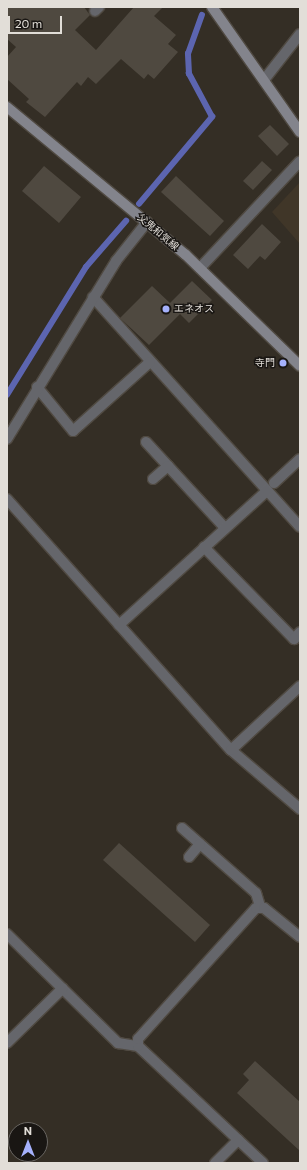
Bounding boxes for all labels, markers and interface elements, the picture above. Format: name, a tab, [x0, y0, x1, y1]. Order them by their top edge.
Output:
scale bar	[10, 8, 64, 34]
text: 20 m	[15, 16, 42, 30]
street label: 父鬼和気線	[135, 211, 181, 253]
place label: エネオス	[174, 303, 214, 315]
marker: エネオス	[161, 304, 171, 314]
place label: 寺門	[255, 357, 275, 369]
marker: 寺門	[278, 358, 288, 368]
north arrow	[8, 1122, 48, 1162]
text: N	[24, 1124, 32, 1137]

